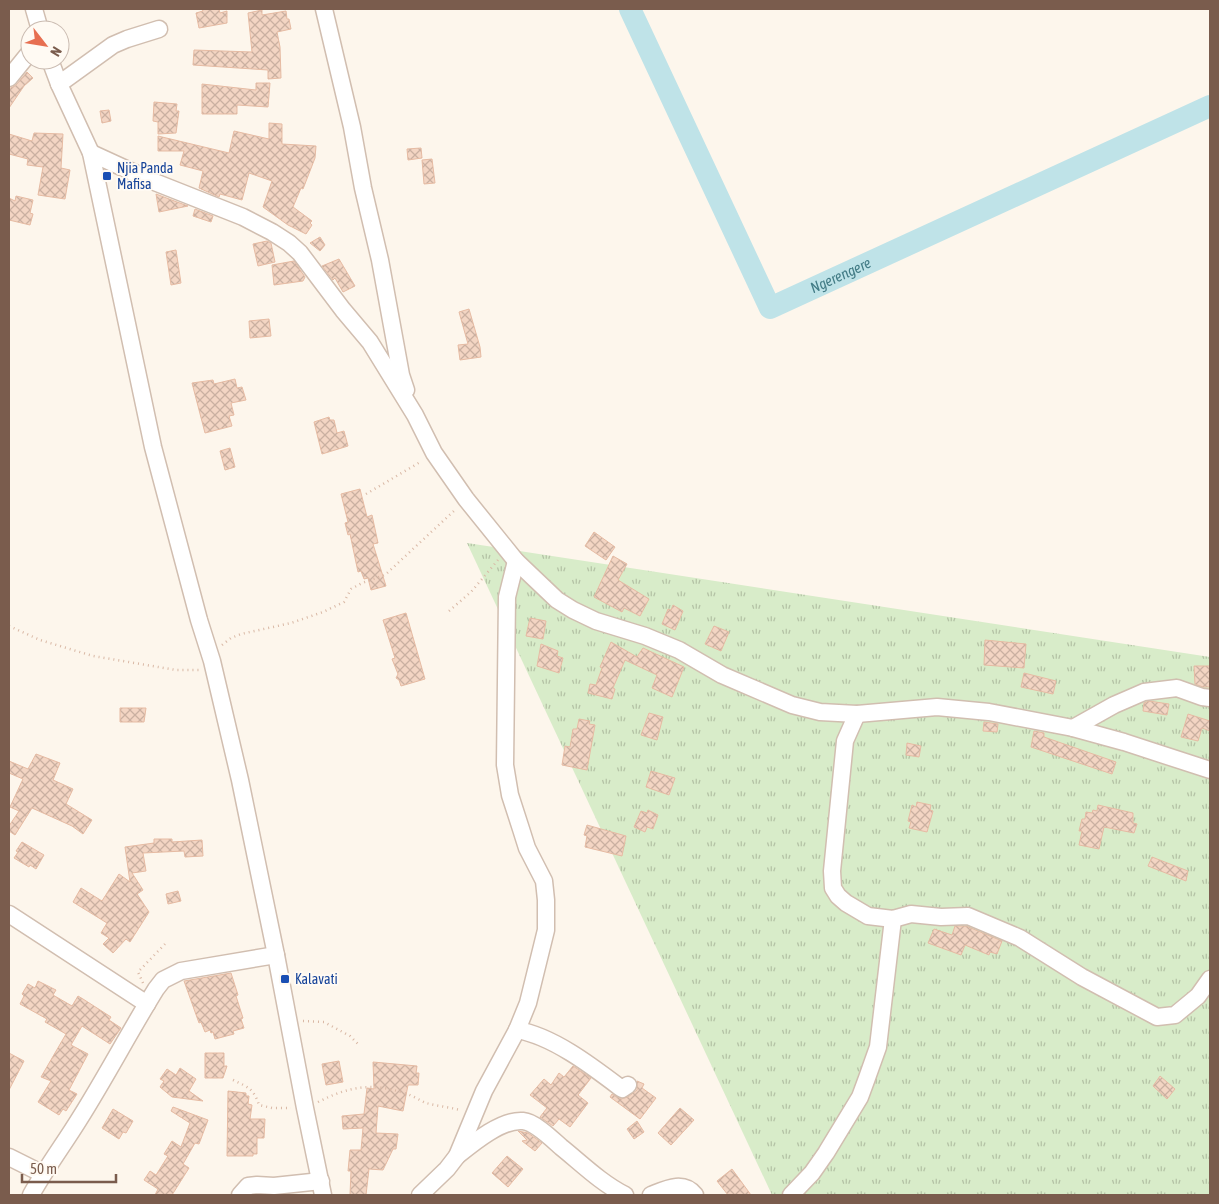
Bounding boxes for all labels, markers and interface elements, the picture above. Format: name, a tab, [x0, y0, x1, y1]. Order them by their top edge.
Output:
north arrow	[20, 20, 70, 70]
text: N	[47, 44, 65, 59]
place label: Njia Panda Mafisa	[117, 160, 173, 192]
marker: Njia Panda Mafisa	[101, 170, 113, 182]
water label: Ngerengere	[808, 254, 874, 296]
place label: Kalavati	[295, 971, 338, 987]
marker: Kalavati	[279, 973, 291, 985]
scale bar	[22, 1152, 116, 1184]
text: 50 m	[30, 1160, 57, 1177]

